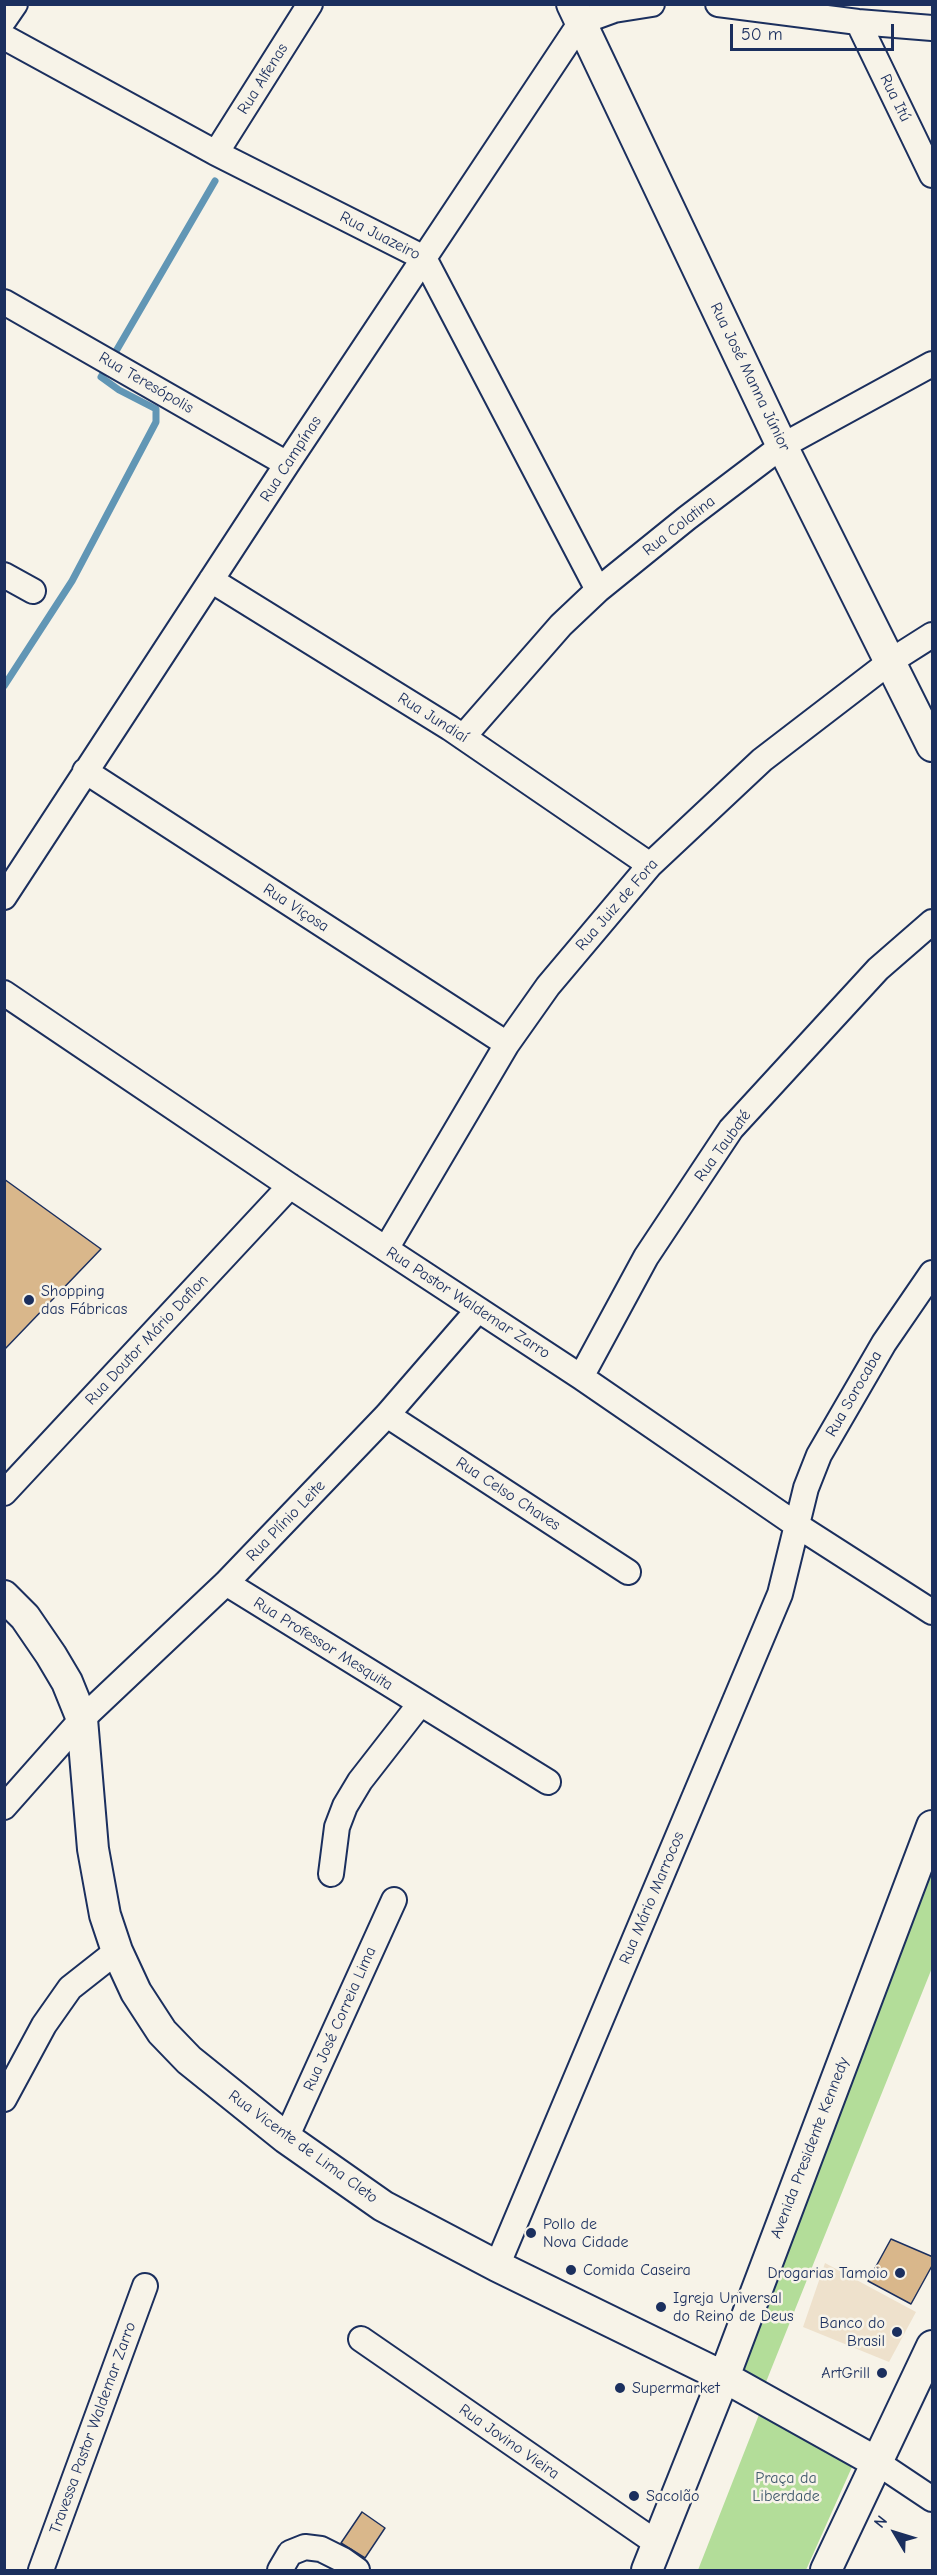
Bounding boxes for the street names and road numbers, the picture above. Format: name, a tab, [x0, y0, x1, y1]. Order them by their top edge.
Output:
street label: Rua Alfenas	[234, 40, 292, 118]
street label: Rua Itú	[875, 71, 915, 125]
street label: Rua Juazeiro	[337, 208, 423, 264]
street label: Rua José Manna Júnior	[706, 300, 794, 454]
street label: Rua Teresópolis	[95, 348, 197, 418]
street label: Rua Campínas	[256, 412, 326, 506]
street label: Rua Colatina	[639, 492, 719, 560]
street label: Rua Jundiaí	[394, 689, 472, 747]
street label: Rua Juiz de Fora	[572, 855, 662, 955]
street label: Rua Viçosa	[260, 880, 332, 936]
street label: Rua Taubaté	[691, 1107, 755, 1185]
street label: Rua Pastor Waldemar Zarro	[382, 1243, 554, 1363]
street label: Rua Doutor Mário Daflon	[82, 1271, 212, 1409]
street label: Rua Sorocaba	[822, 1348, 886, 1440]
street label: Rua Celso Chaves	[452, 1453, 564, 1535]
street label: Rua Plínio Leite	[243, 1476, 329, 1566]
street label: Rua Professor Mesquita	[250, 1593, 396, 1695]
street label: Rua Mário Marrocos	[615, 1829, 689, 1967]
street label: Rua José Correia Lima	[300, 1944, 380, 2094]
street label: Avenida Presidente Kennedy	[767, 2055, 853, 2241]
street label: Rua Vicente de Lima Cleto	[225, 2086, 381, 2208]
street label: Travessa Pastor Waldemar Zarro	[46, 2319, 140, 2537]
street label: Rua Jovino Vieira	[455, 2400, 563, 2484]

